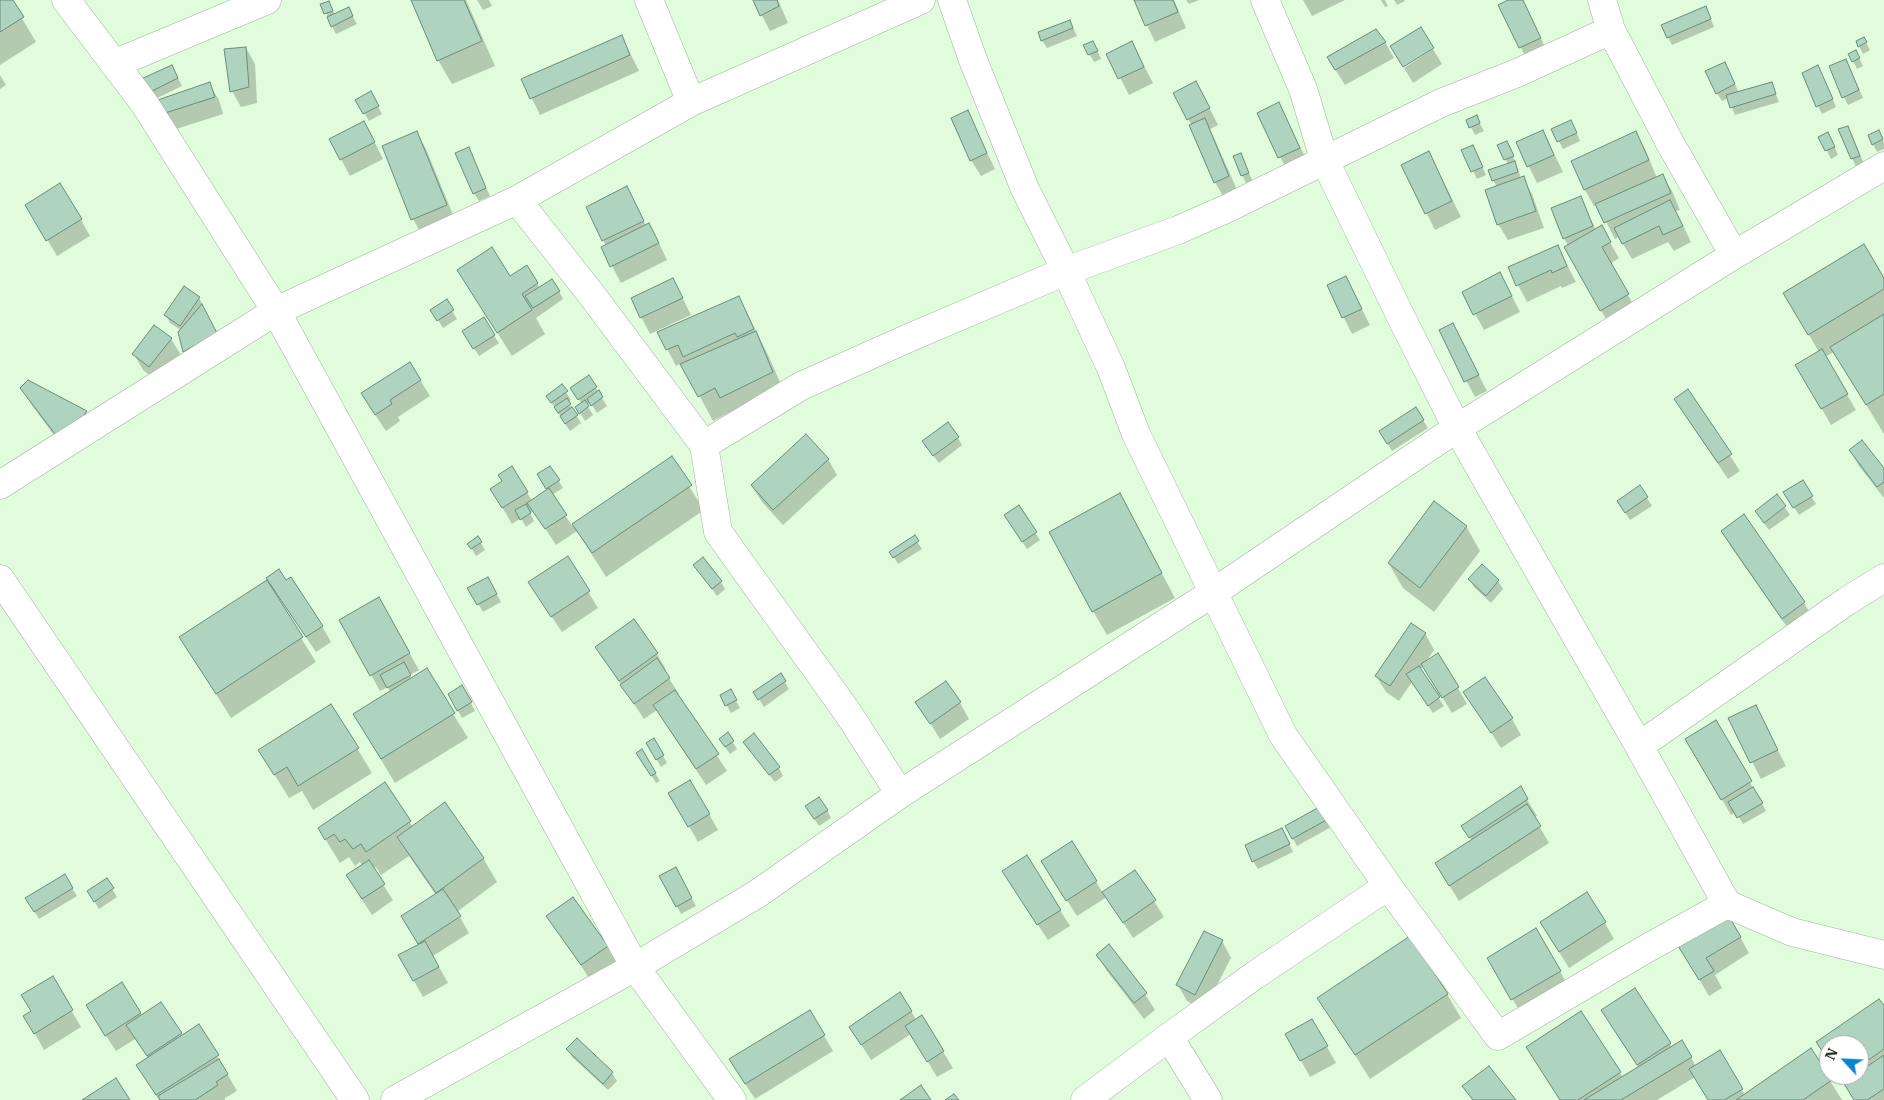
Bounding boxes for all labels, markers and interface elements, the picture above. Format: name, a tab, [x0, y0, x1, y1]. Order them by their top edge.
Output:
north arrow	[1819, 1035, 1869, 1085]
text: N	[1821, 1045, 1842, 1063]

